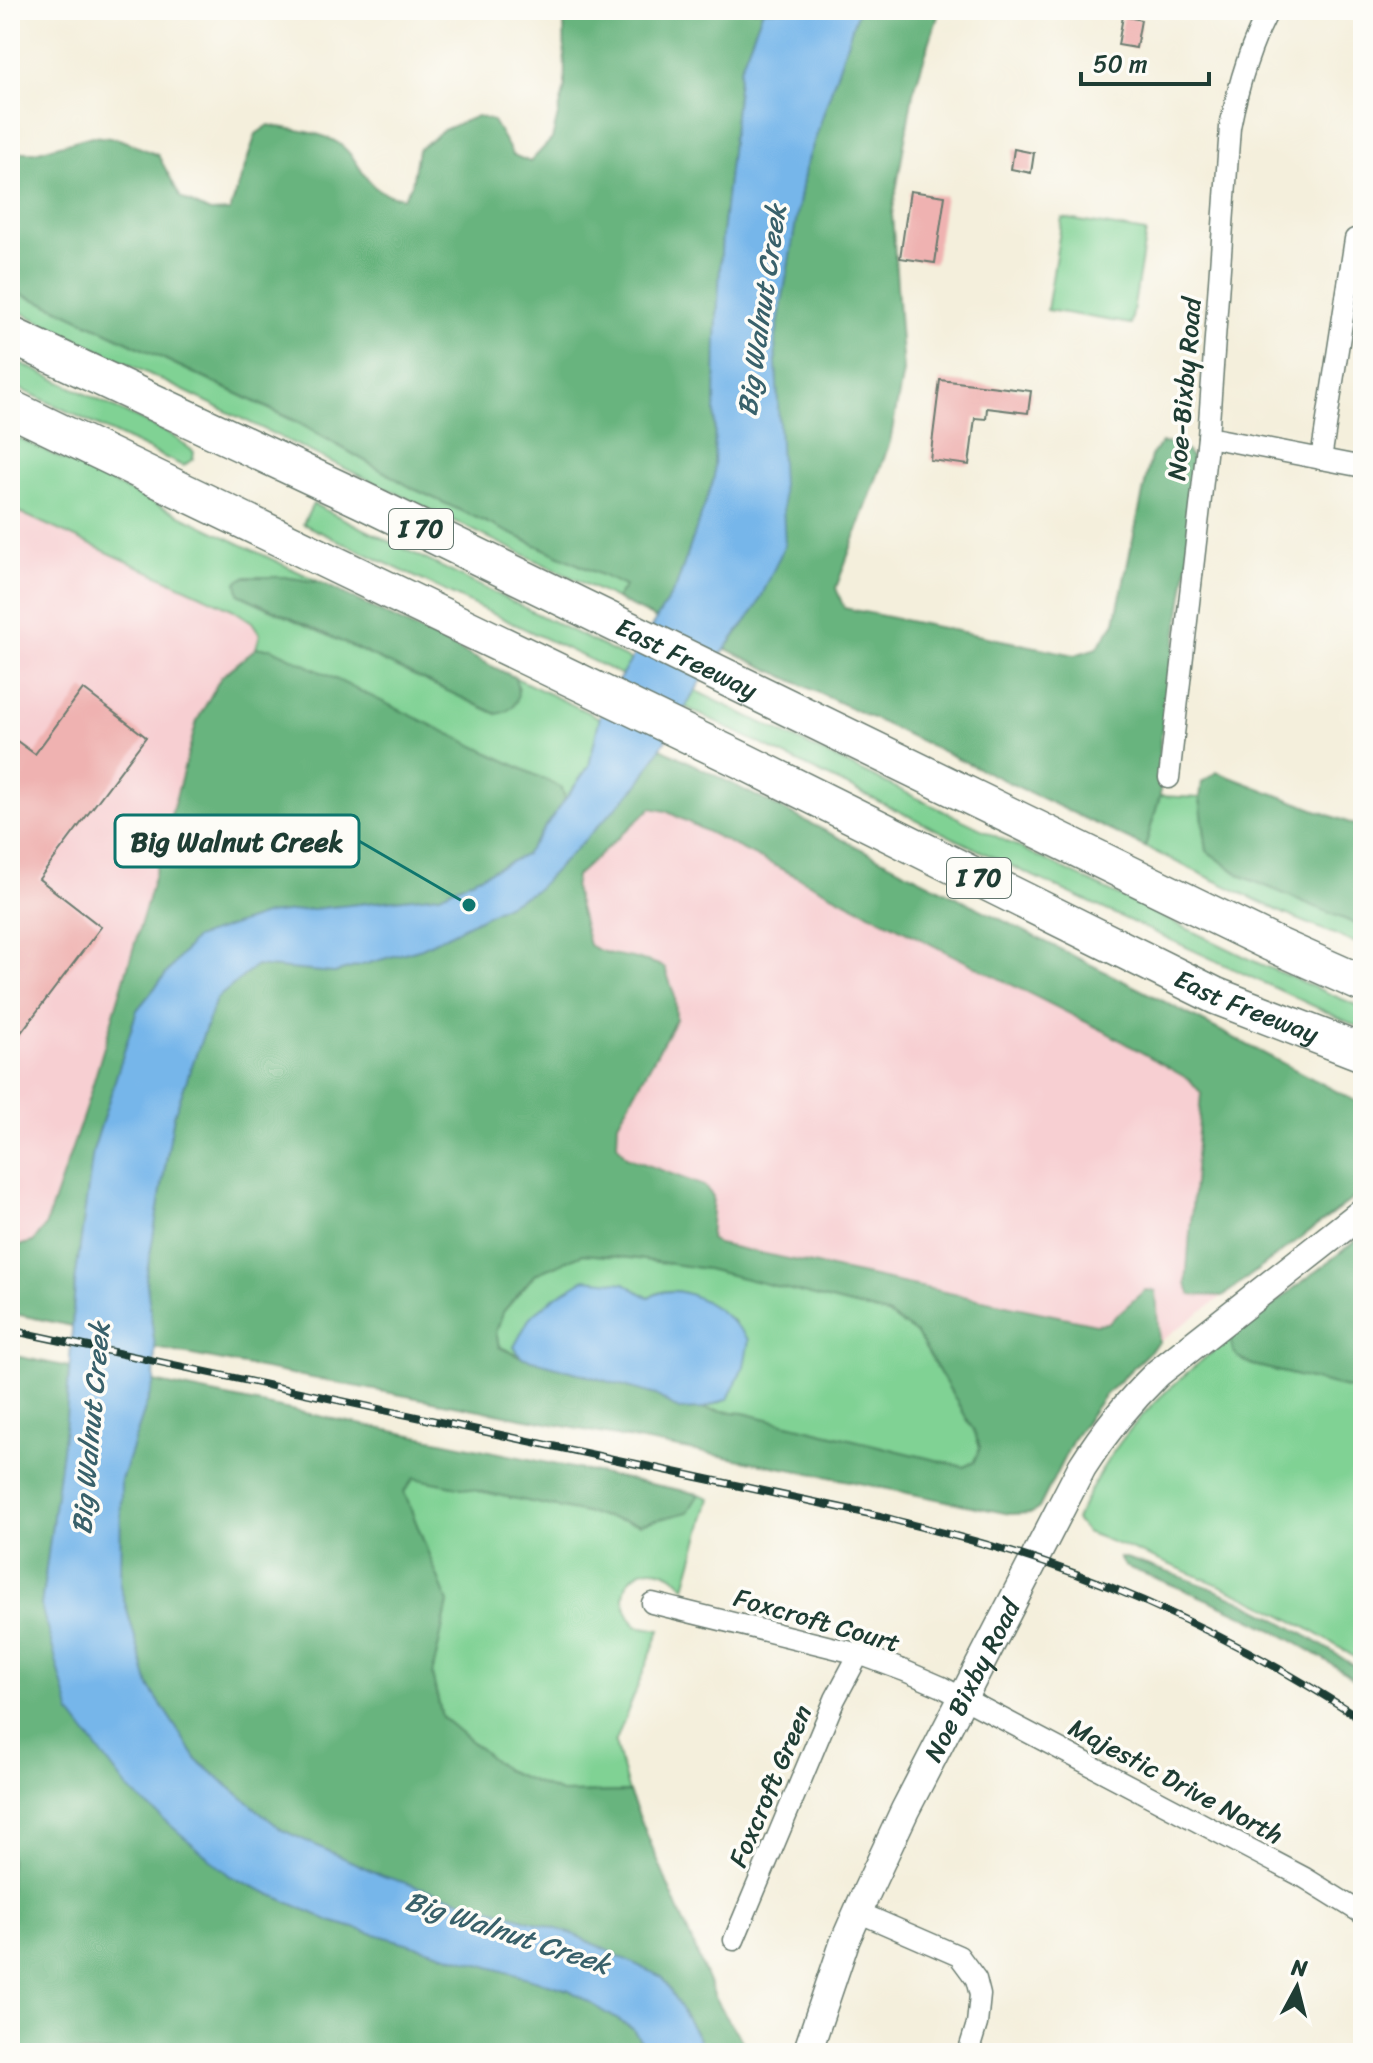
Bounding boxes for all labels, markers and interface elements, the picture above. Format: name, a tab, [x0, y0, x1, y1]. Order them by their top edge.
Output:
scale bar	[1081, 36, 1209, 86]
text: 50 m	[1093, 43, 1148, 85]
water label: Big Walnut Creek	[722, 199, 801, 419]
street label: Noe-Bixby Road	[1153, 293, 1215, 482]
road number: I 70	[389, 509, 453, 549]
street label: East Freeway	[608, 604, 766, 713]
callout: Big Walnut Creek	[115, 815, 359, 867]
text: Big Walnut Creek	[130, 817, 344, 866]
road number: I 70	[947, 858, 1011, 898]
street label: East Freeway	[1166, 956, 1326, 1057]
water label: Big Walnut Creek	[57, 1318, 124, 1536]
street label: Foxcroft Court	[728, 1574, 906, 1666]
street label: Noe Bixby Road	[911, 1589, 1034, 1770]
street label: Foxcroft Green	[715, 1697, 825, 1875]
street label: Majestic Drive North	[1060, 1705, 1292, 1857]
water label: Big Walnut Creek	[399, 1876, 619, 1989]
north arrow	[1257, 1947, 1337, 2027]
text: N	[1288, 1947, 1310, 1988]

